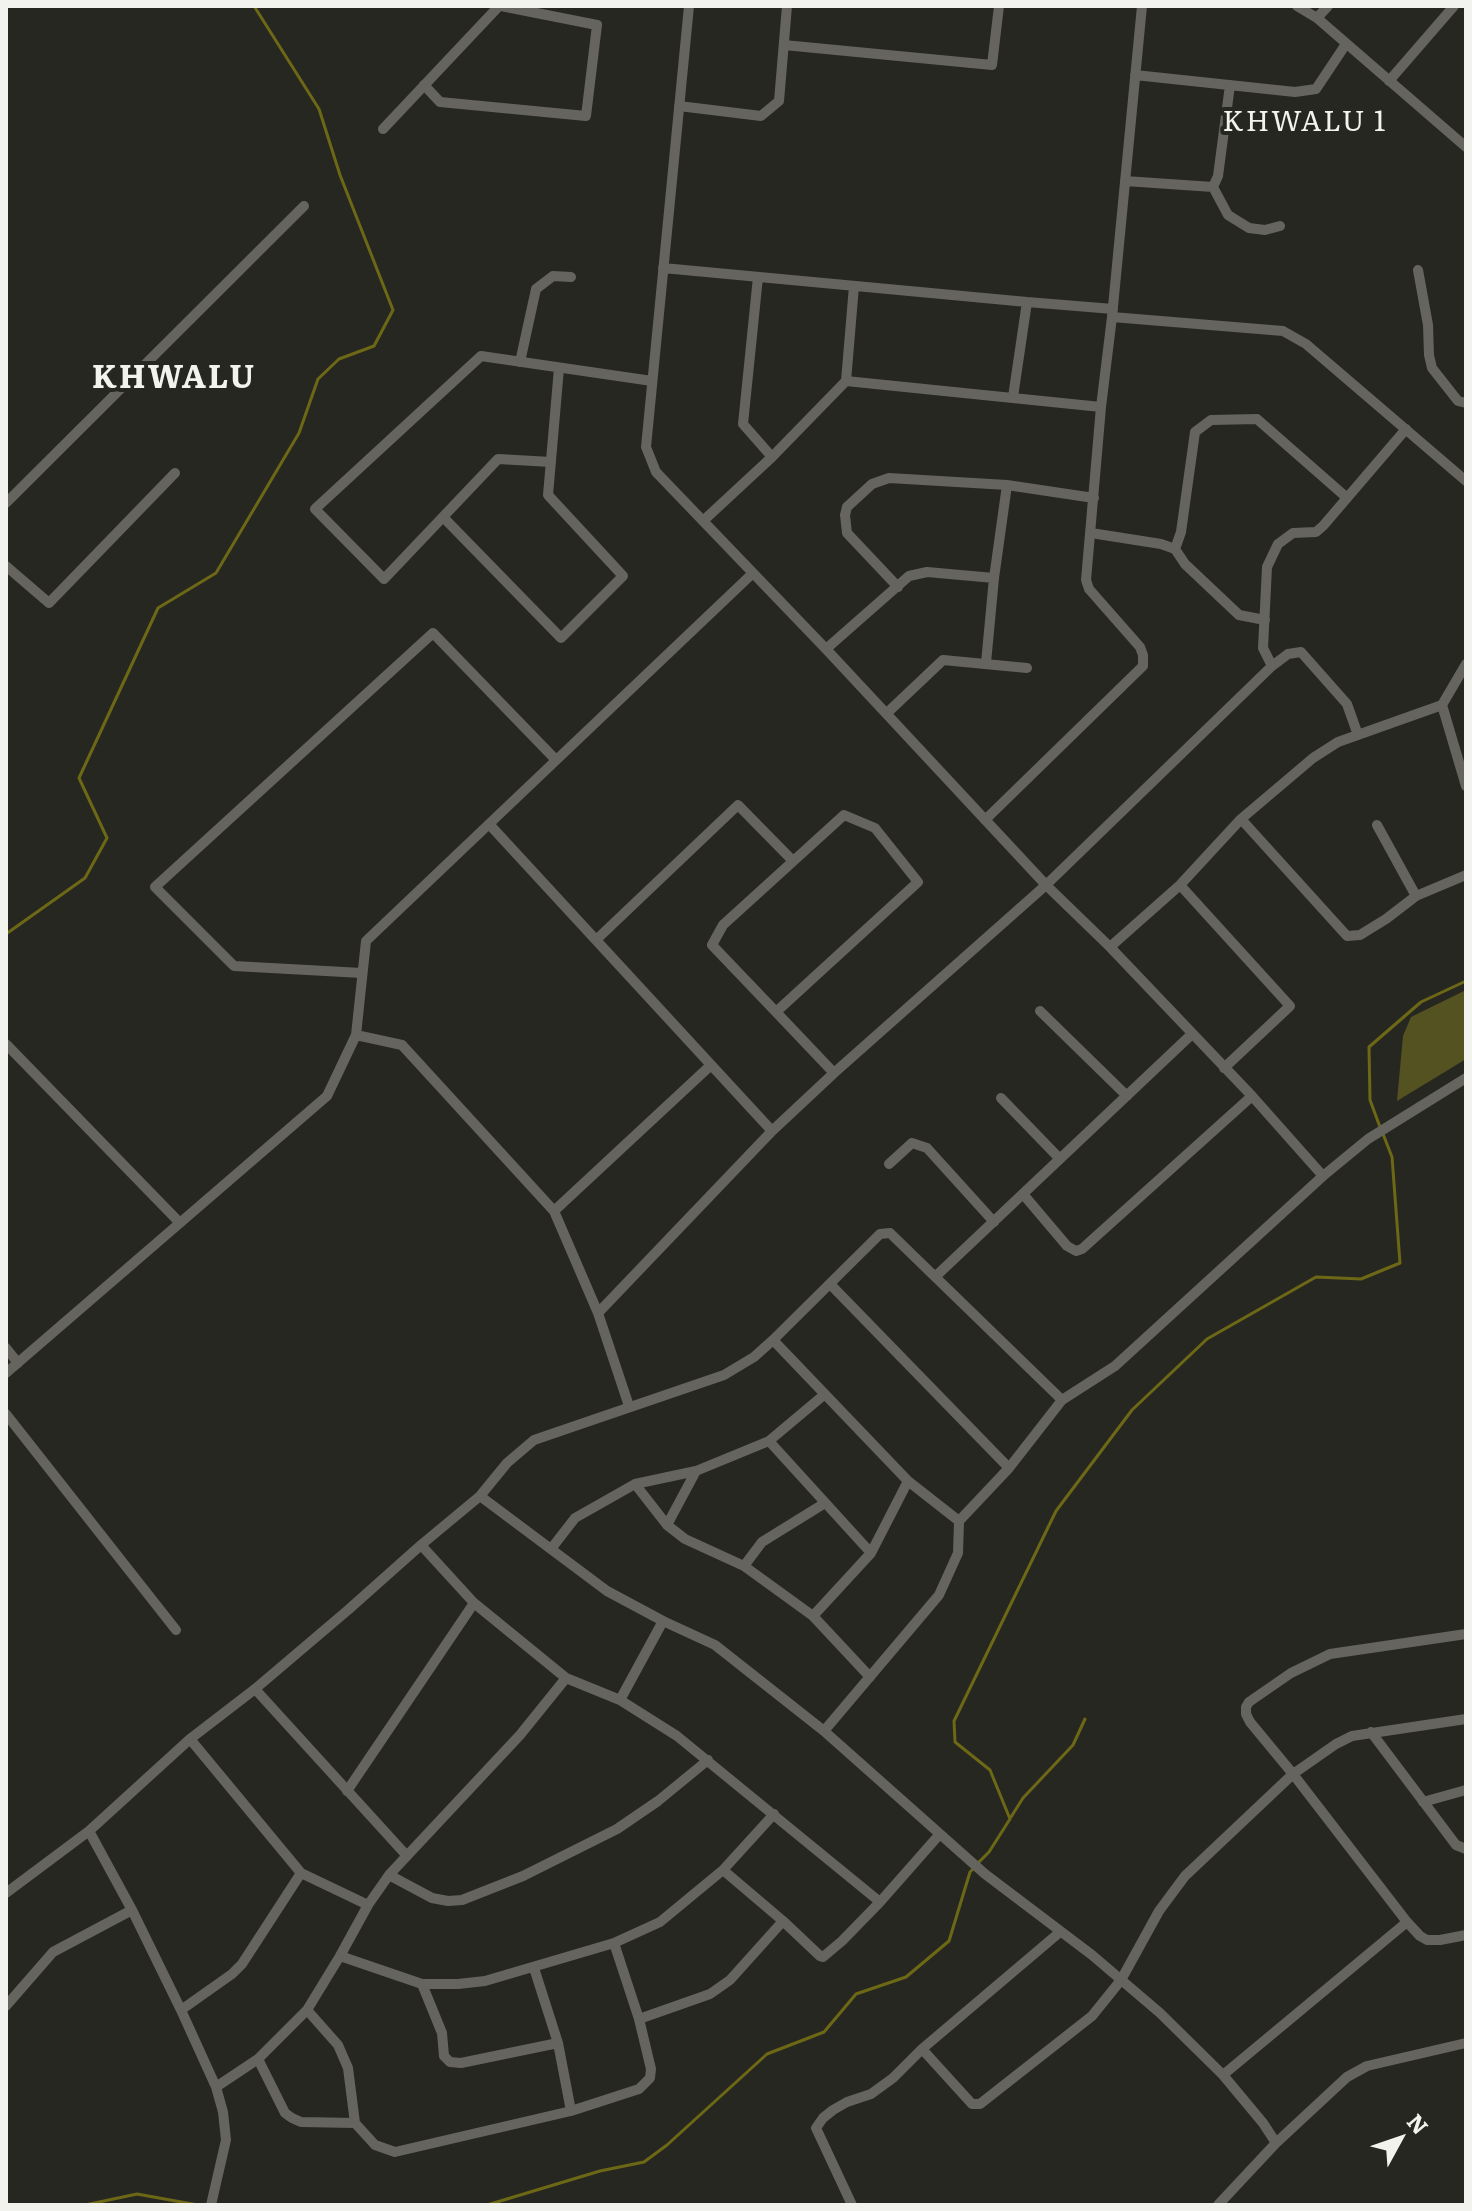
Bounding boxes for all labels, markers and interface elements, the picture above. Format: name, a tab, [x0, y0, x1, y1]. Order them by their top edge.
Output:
district label: KHWALU 1	[1223, 106, 1387, 140]
district label: KHWALU	[92, 360, 256, 398]
north arrow	[1360, 2099, 1440, 2179]
text: N	[1400, 2106, 1437, 2141]

